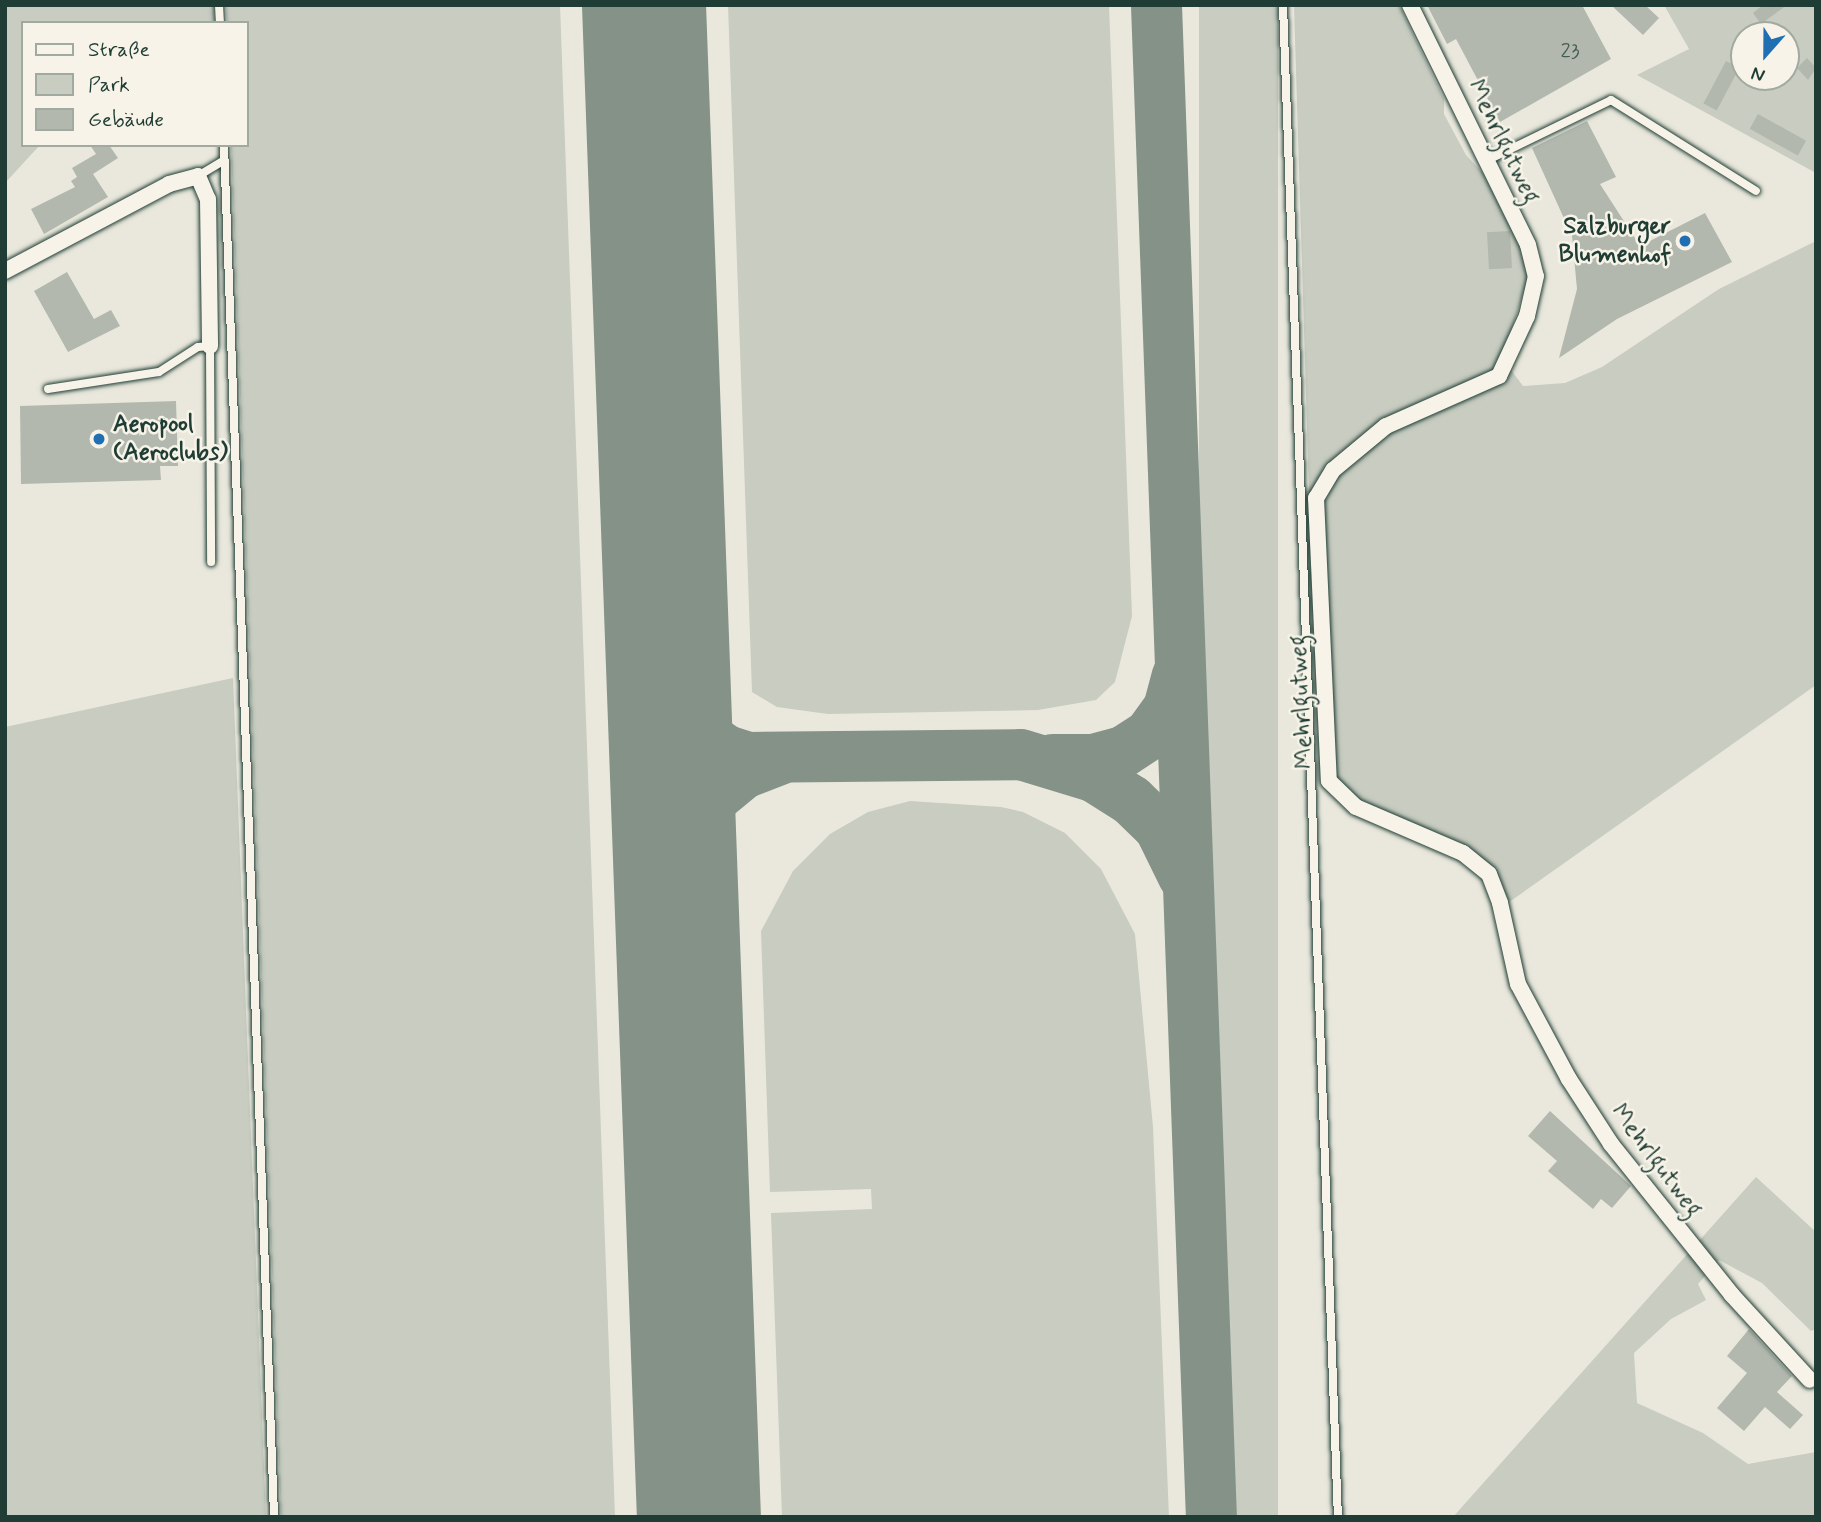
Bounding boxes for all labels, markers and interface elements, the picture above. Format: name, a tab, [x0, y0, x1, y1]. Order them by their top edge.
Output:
legend	[21, 21, 248, 147]
north arrow	[1730, 21, 1800, 91]
text: Straße	[88, 36, 150, 64]
house number: 23	[1560, 38, 1580, 64]
text: N	[1748, 60, 1768, 88]
text: Park	[88, 71, 130, 99]
street label: Mehrlgutweg	[1461, 75, 1545, 209]
text: Gebäude	[88, 106, 164, 134]
place label: Salzburger Blumenhof	[1559, 213, 1671, 269]
marker: Salzburger Blumenhof	[1677, 233, 1693, 249]
place label: Aeropool (Aeroclubs)	[113, 411, 228, 467]
marker: Aeropool (Aeroclubs)	[91, 431, 107, 447]
street label: Mehrlgutweg	[1284, 634, 1320, 770]
street label: Mehrlgutweg	[1604, 1099, 1708, 1223]

